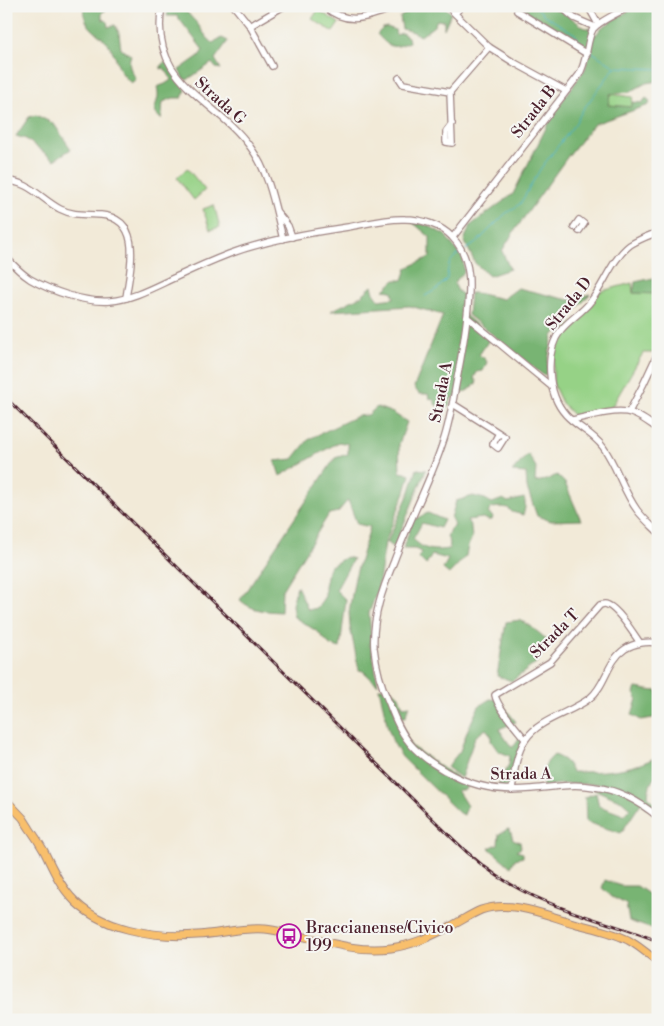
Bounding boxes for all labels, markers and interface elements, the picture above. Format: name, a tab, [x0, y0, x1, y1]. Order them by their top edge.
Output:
street label: Strada G	[191, 73, 250, 129]
street label: Strada B	[507, 81, 561, 142]
street label: Strada D	[541, 273, 596, 334]
street label: Strada A	[425, 359, 457, 424]
street label: Strada T	[526, 605, 584, 663]
street label: Strada A	[490, 763, 553, 785]
place label: Braccianense/Civico 199	[305, 918, 454, 956]
bus stop icon: Braccianense/Civico 199	[276, 923, 302, 949]

